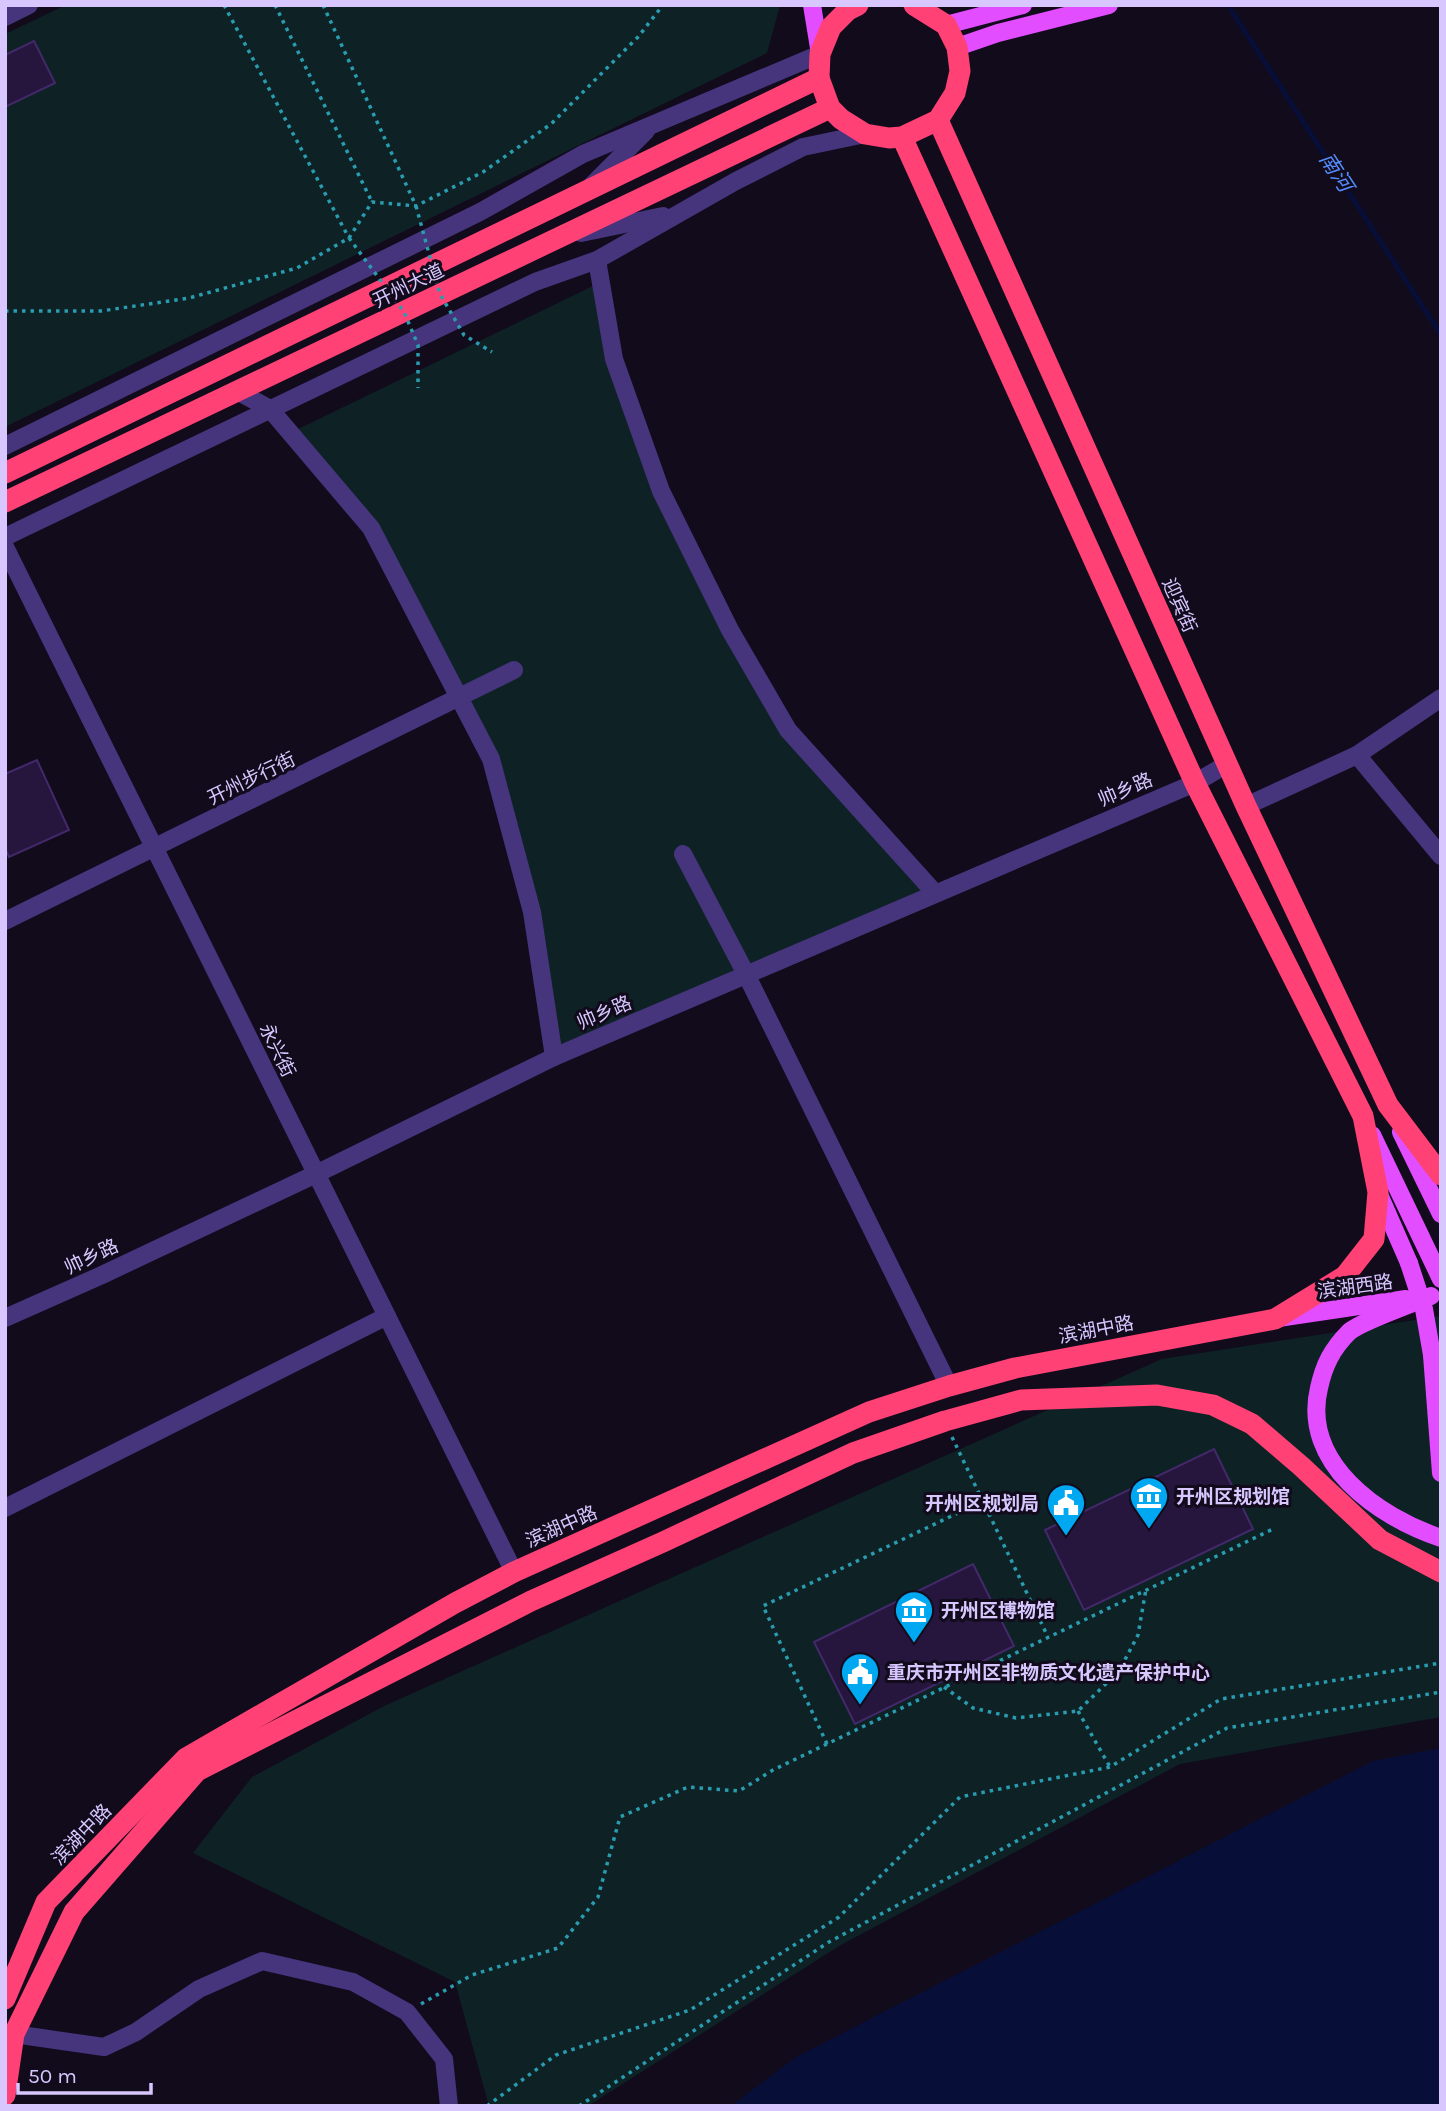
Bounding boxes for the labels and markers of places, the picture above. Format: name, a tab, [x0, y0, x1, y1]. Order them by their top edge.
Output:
museum icon: 开州区规划馆	[1128, 1475, 1170, 1530]
public building icon: 开州区规划局	[1045, 1482, 1087, 1537]
place label: 开州区规划馆	[1176, 1486, 1290, 1508]
place label: 开州区规划局	[925, 1493, 1039, 1515]
museum icon: 开州区博物馆	[893, 1589, 935, 1644]
place label: 开州区博物馆	[941, 1600, 1055, 1622]
public building icon: 重庆市开州区非物质文化遗产保护中心	[839, 1651, 881, 1706]
place label: 重庆市开州区非物质文化遗产保护中心	[887, 1662, 1210, 1684]

